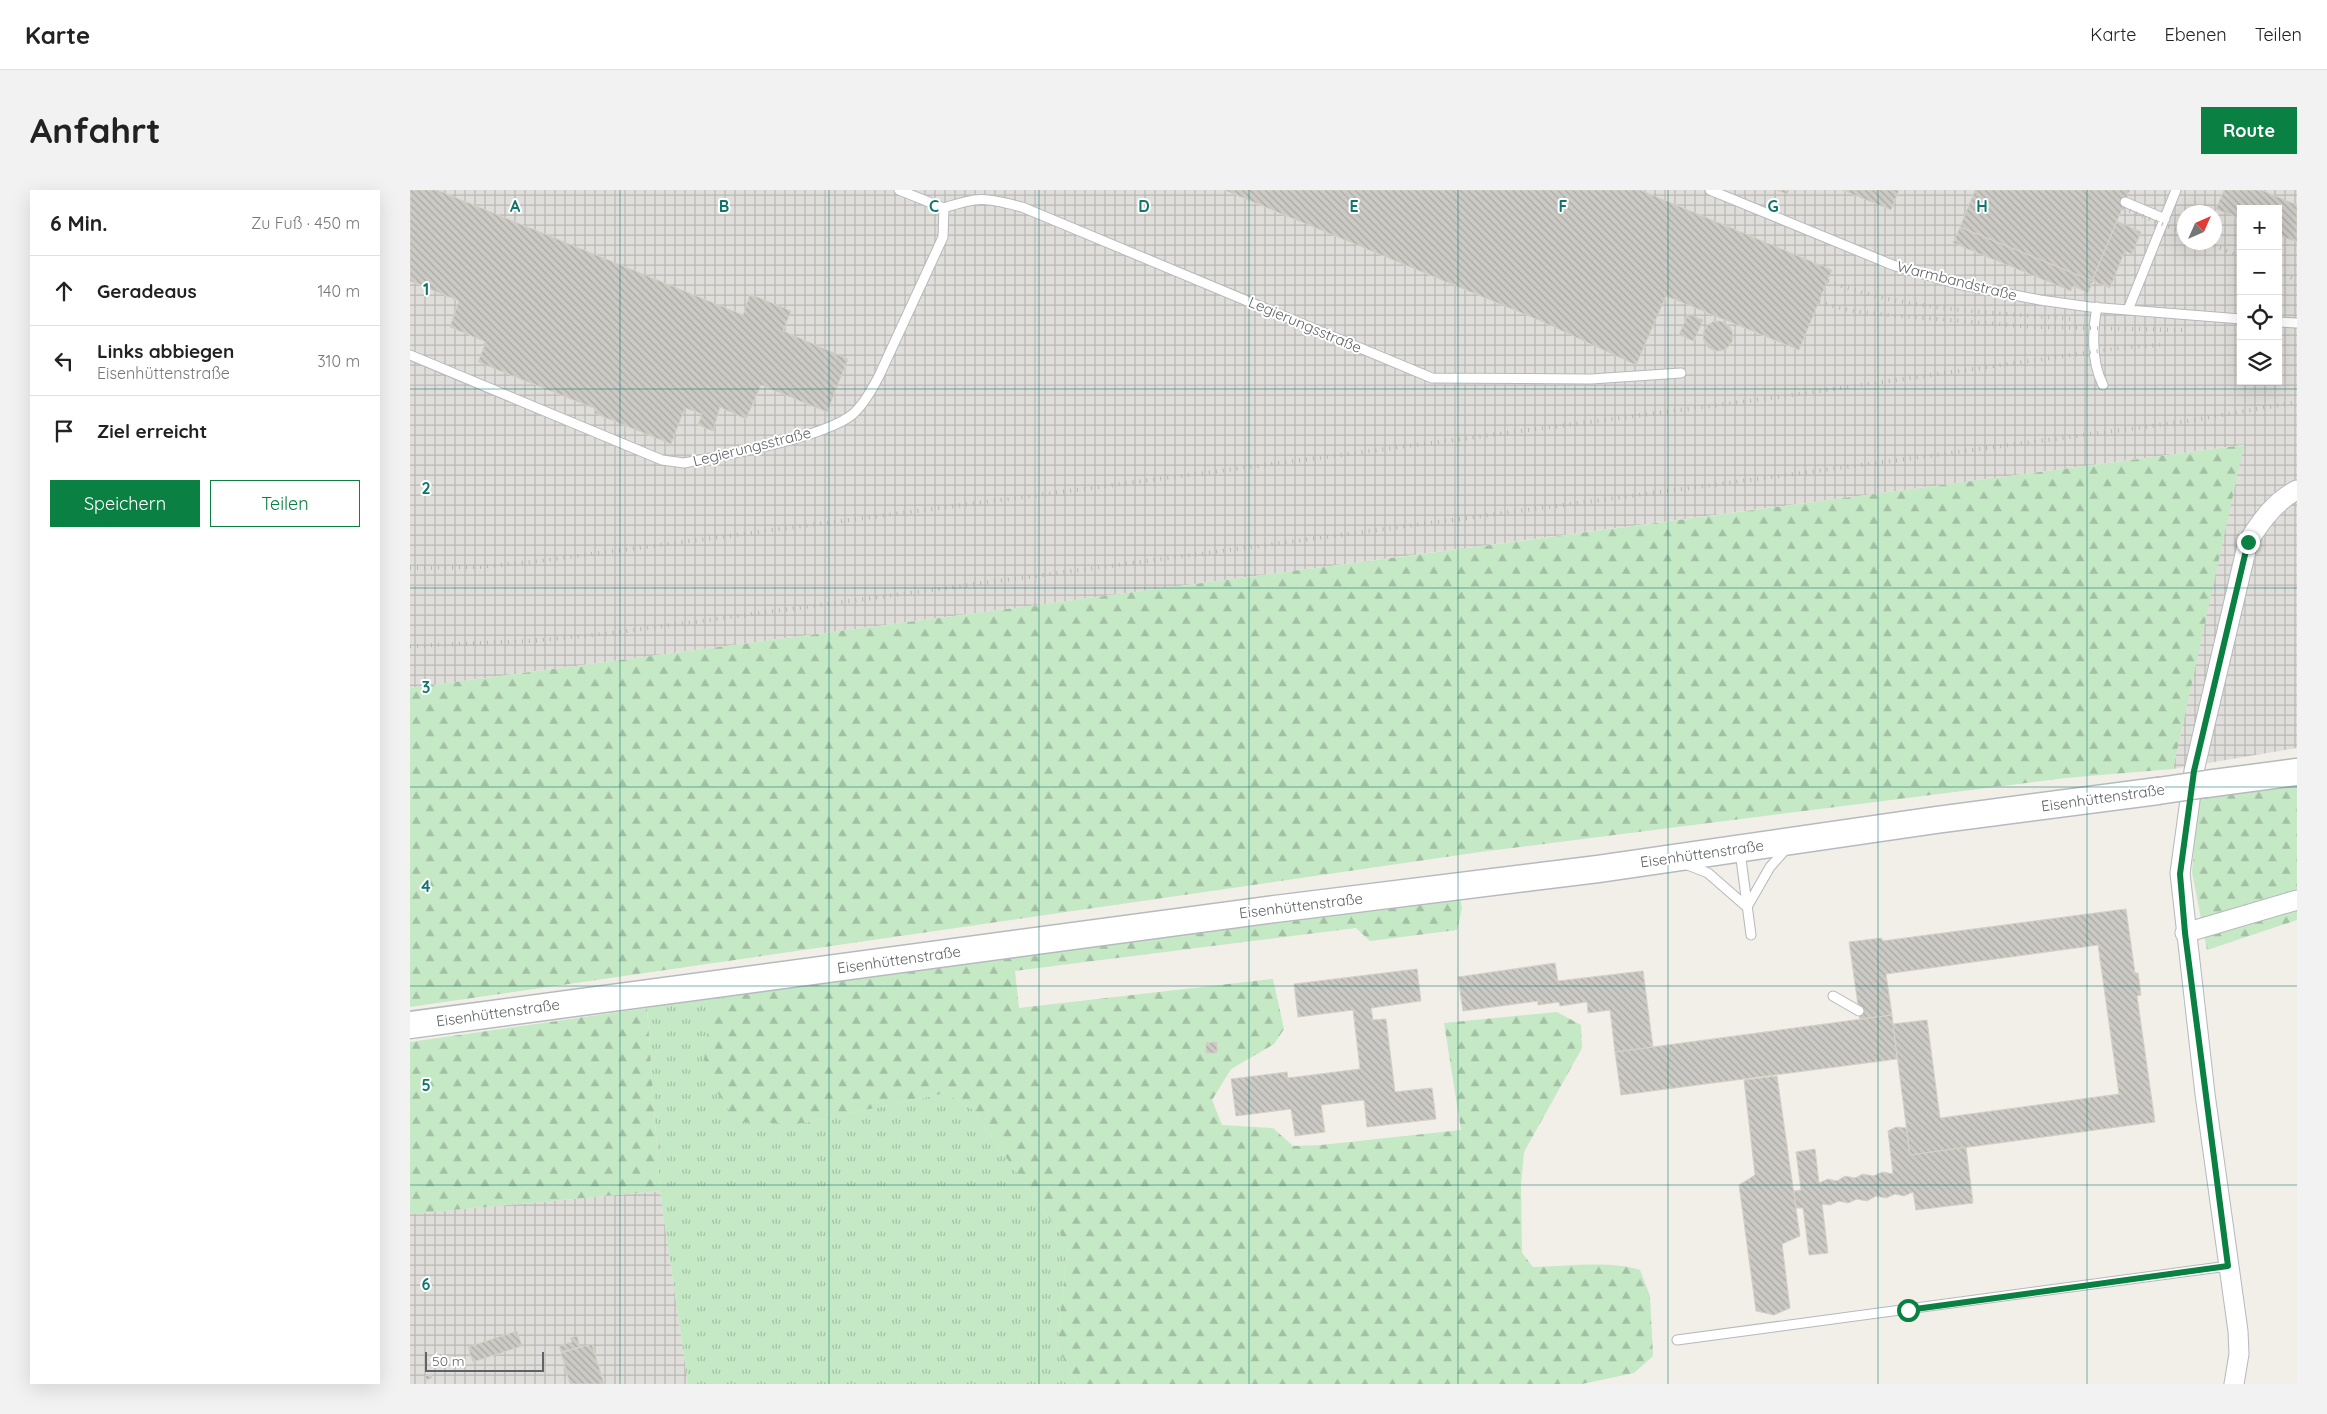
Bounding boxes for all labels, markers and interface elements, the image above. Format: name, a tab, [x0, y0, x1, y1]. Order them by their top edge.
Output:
text: Karte	[25, 20, 90, 50]
text: Karte	[2090, 23, 2136, 46]
text: Ebenen	[2164, 23, 2227, 46]
text: Teilen	[2255, 23, 2302, 46]
button: Route	[2201, 107, 2297, 154]
text: Anfahrt	[30, 108, 161, 152]
text: A	[510, 196, 521, 216]
text: B	[719, 196, 729, 216]
text: C	[929, 196, 939, 216]
text: D	[1138, 196, 1150, 216]
text: E	[1349, 196, 1359, 216]
text: F	[1559, 196, 1568, 216]
text: G	[1767, 196, 1779, 216]
text: H	[1976, 196, 1988, 216]
north arrow	[2177, 205, 2222, 250]
map controls	[2237, 205, 2282, 385]
button: +	[2237, 205, 2282, 250]
text: 6 Min.	[50, 210, 107, 236]
text: Zu Fuß · 450 m	[251, 213, 360, 233]
button: −	[2237, 250, 2282, 295]
street label: Warmbandstraße	[1895, 256, 2019, 305]
icon: ahead	[50, 277, 78, 305]
text: Geradeaus	[97, 279, 197, 303]
text: 1	[423, 279, 429, 299]
text: 140 m	[317, 281, 360, 301]
street label: Legierungsstraße	[1246, 292, 1365, 357]
button: locate	[2237, 295, 2282, 340]
text: Links abbiegen	[97, 339, 234, 363]
button: layers	[2237, 340, 2282, 385]
icon: left	[50, 347, 78, 375]
text: 310 m	[317, 351, 360, 371]
text: Eisenhüttenstraße	[97, 363, 230, 383]
icon: arrive	[50, 417, 78, 445]
text: Ziel erreicht	[97, 419, 207, 443]
street label: Legierungsstraße	[691, 423, 813, 470]
text: 2	[421, 478, 431, 498]
button: Speichern	[50, 480, 200, 527]
button: Teilen	[210, 480, 360, 527]
route end	[2237, 531, 2260, 554]
text: 3	[422, 677, 430, 697]
street label: Eisenhüttenstraße	[2040, 779, 2166, 816]
street label: Eisenhüttenstraße	[1639, 835, 1765, 872]
text: 4	[421, 876, 431, 896]
street label: Eisenhüttenstraße	[1238, 888, 1364, 923]
street label: Eisenhüttenstraße	[836, 941, 962, 978]
street label: Eisenhüttenstraße	[435, 994, 561, 1031]
text: 5	[421, 1075, 431, 1095]
text: 6	[422, 1274, 431, 1294]
route start	[1897, 1299, 1920, 1322]
scale bar	[425, 1349, 544, 1372]
text: 50 m	[432, 1352, 465, 1370]

